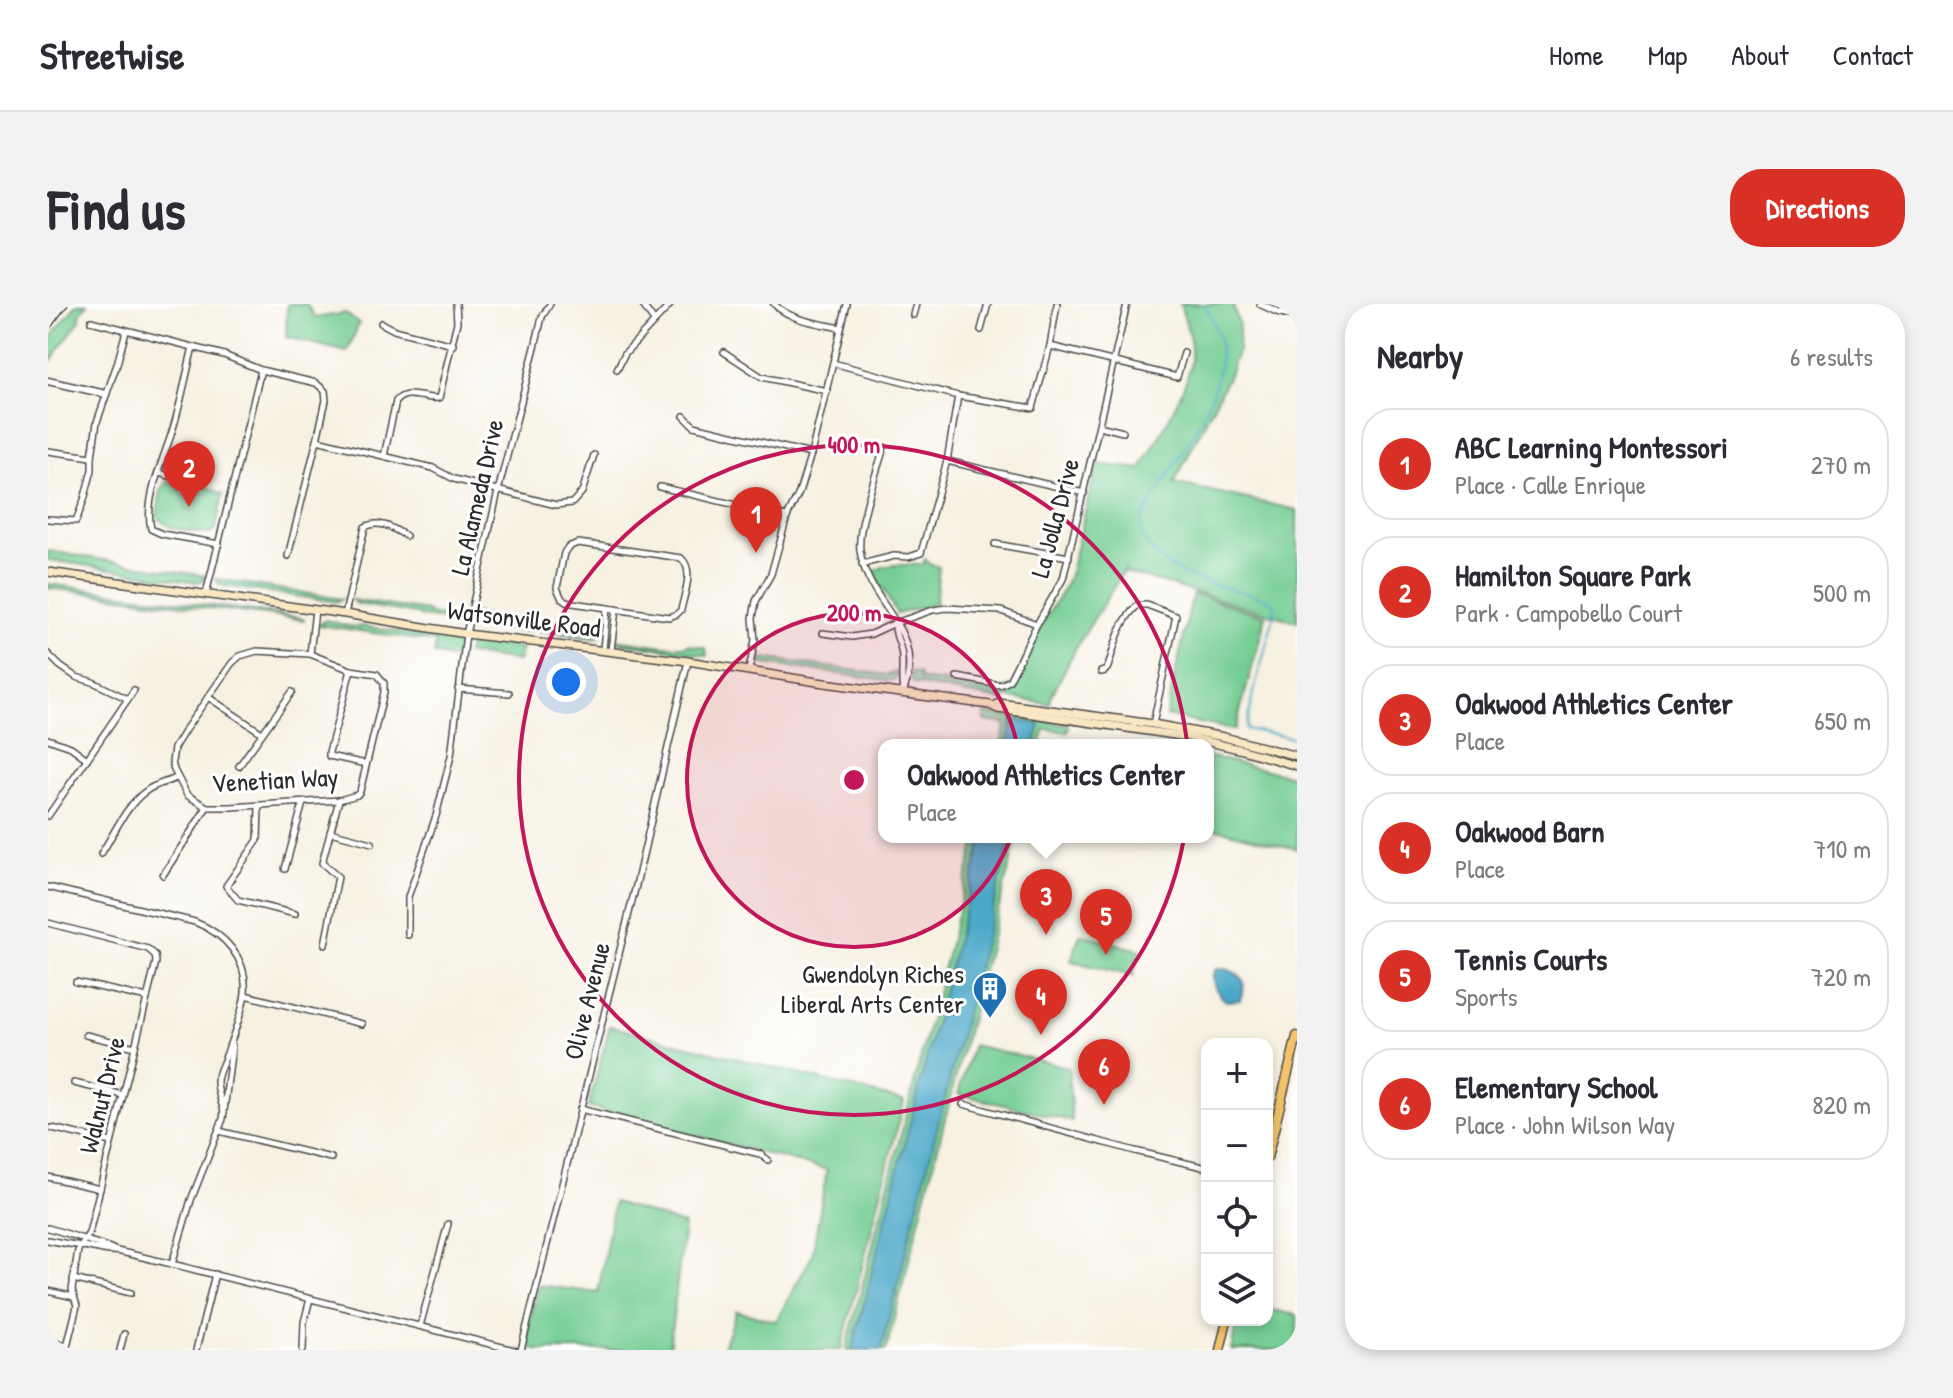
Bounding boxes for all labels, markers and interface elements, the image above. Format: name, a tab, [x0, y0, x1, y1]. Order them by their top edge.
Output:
text: Streetwise	[40, 29, 184, 81]
text: Home	[1549, 36, 1604, 74]
text: Map	[1648, 36, 1687, 74]
text: About	[1731, 36, 1789, 74]
text: Contact	[1833, 36, 1913, 74]
button: Directions	[1730, 169, 1905, 247]
text: Find us	[48, 171, 186, 246]
text: Nearby	[1377, 333, 1463, 379]
text: 6 results	[1790, 339, 1873, 374]
street label: La Alameda Drive	[442, 416, 511, 578]
text: ABC Learning Montessori	[1455, 427, 1728, 467]
text: 400 m	[828, 428, 880, 460]
pin: 2	[163, 441, 215, 507]
text: 1	[1400, 447, 1410, 482]
text: 270 m	[1811, 447, 1871, 482]
street label: La Jolla Drive	[1022, 454, 1087, 581]
text: Place · Calle Enrique	[1455, 467, 1646, 502]
pin: 1	[730, 487, 782, 553]
text: Hamilton Square Park	[1455, 555, 1691, 595]
text: 2	[1399, 575, 1411, 610]
text: 500 m	[1813, 575, 1871, 610]
street label: Watsonville Road	[446, 592, 603, 645]
text: Park · Campobello Court	[1455, 595, 1682, 630]
text: 200 m	[827, 596, 881, 628]
your location	[546, 662, 586, 702]
text: Oakwood Athletics Center	[1455, 683, 1733, 723]
text: 3	[1399, 703, 1411, 738]
text: 650 m	[1814, 703, 1871, 738]
text: Place	[1455, 723, 1505, 758]
popup	[878, 739, 1214, 843]
text: Oakwood Athletics Center	[907, 754, 1185, 794]
street label: Venetian Way	[211, 759, 339, 800]
centre of rings	[840, 766, 868, 794]
text: Place	[907, 794, 957, 829]
text: Oakwood Barn	[1455, 811, 1605, 851]
text: 4	[1400, 831, 1410, 866]
text: 710 m	[1813, 831, 1871, 866]
text: Place	[1455, 851, 1505, 886]
pin: 3	[1020, 869, 1072, 935]
pin: 5	[1080, 889, 1132, 955]
street label: Olive Avenue	[555, 938, 618, 1063]
text: Tennis Courts	[1455, 939, 1607, 979]
place label: Gwendolyn Riches Liberal Arts Center	[781, 956, 964, 1021]
text: 5	[1400, 959, 1411, 994]
text: 720 m	[1811, 959, 1871, 994]
pin: 4	[1015, 969, 1067, 1035]
building icon: Gwendolyn Riches Liberal Arts Center	[971, 970, 1009, 1020]
text: Sports	[1455, 979, 1518, 1014]
street label: Walnut Drive	[70, 1033, 133, 1157]
map controls	[1201, 1038, 1273, 1326]
button: +	[1201, 1038, 1273, 1110]
pin: 6	[1078, 1039, 1130, 1105]
text: Elementary School	[1455, 1067, 1657, 1107]
text: 6	[1400, 1087, 1410, 1122]
text: 820 m	[1812, 1087, 1871, 1122]
text: Place · John Wilson Way	[1455, 1107, 1675, 1142]
button: −	[1201, 1110, 1273, 1182]
button: locate	[1201, 1182, 1273, 1254]
button: layers	[1201, 1254, 1273, 1326]

